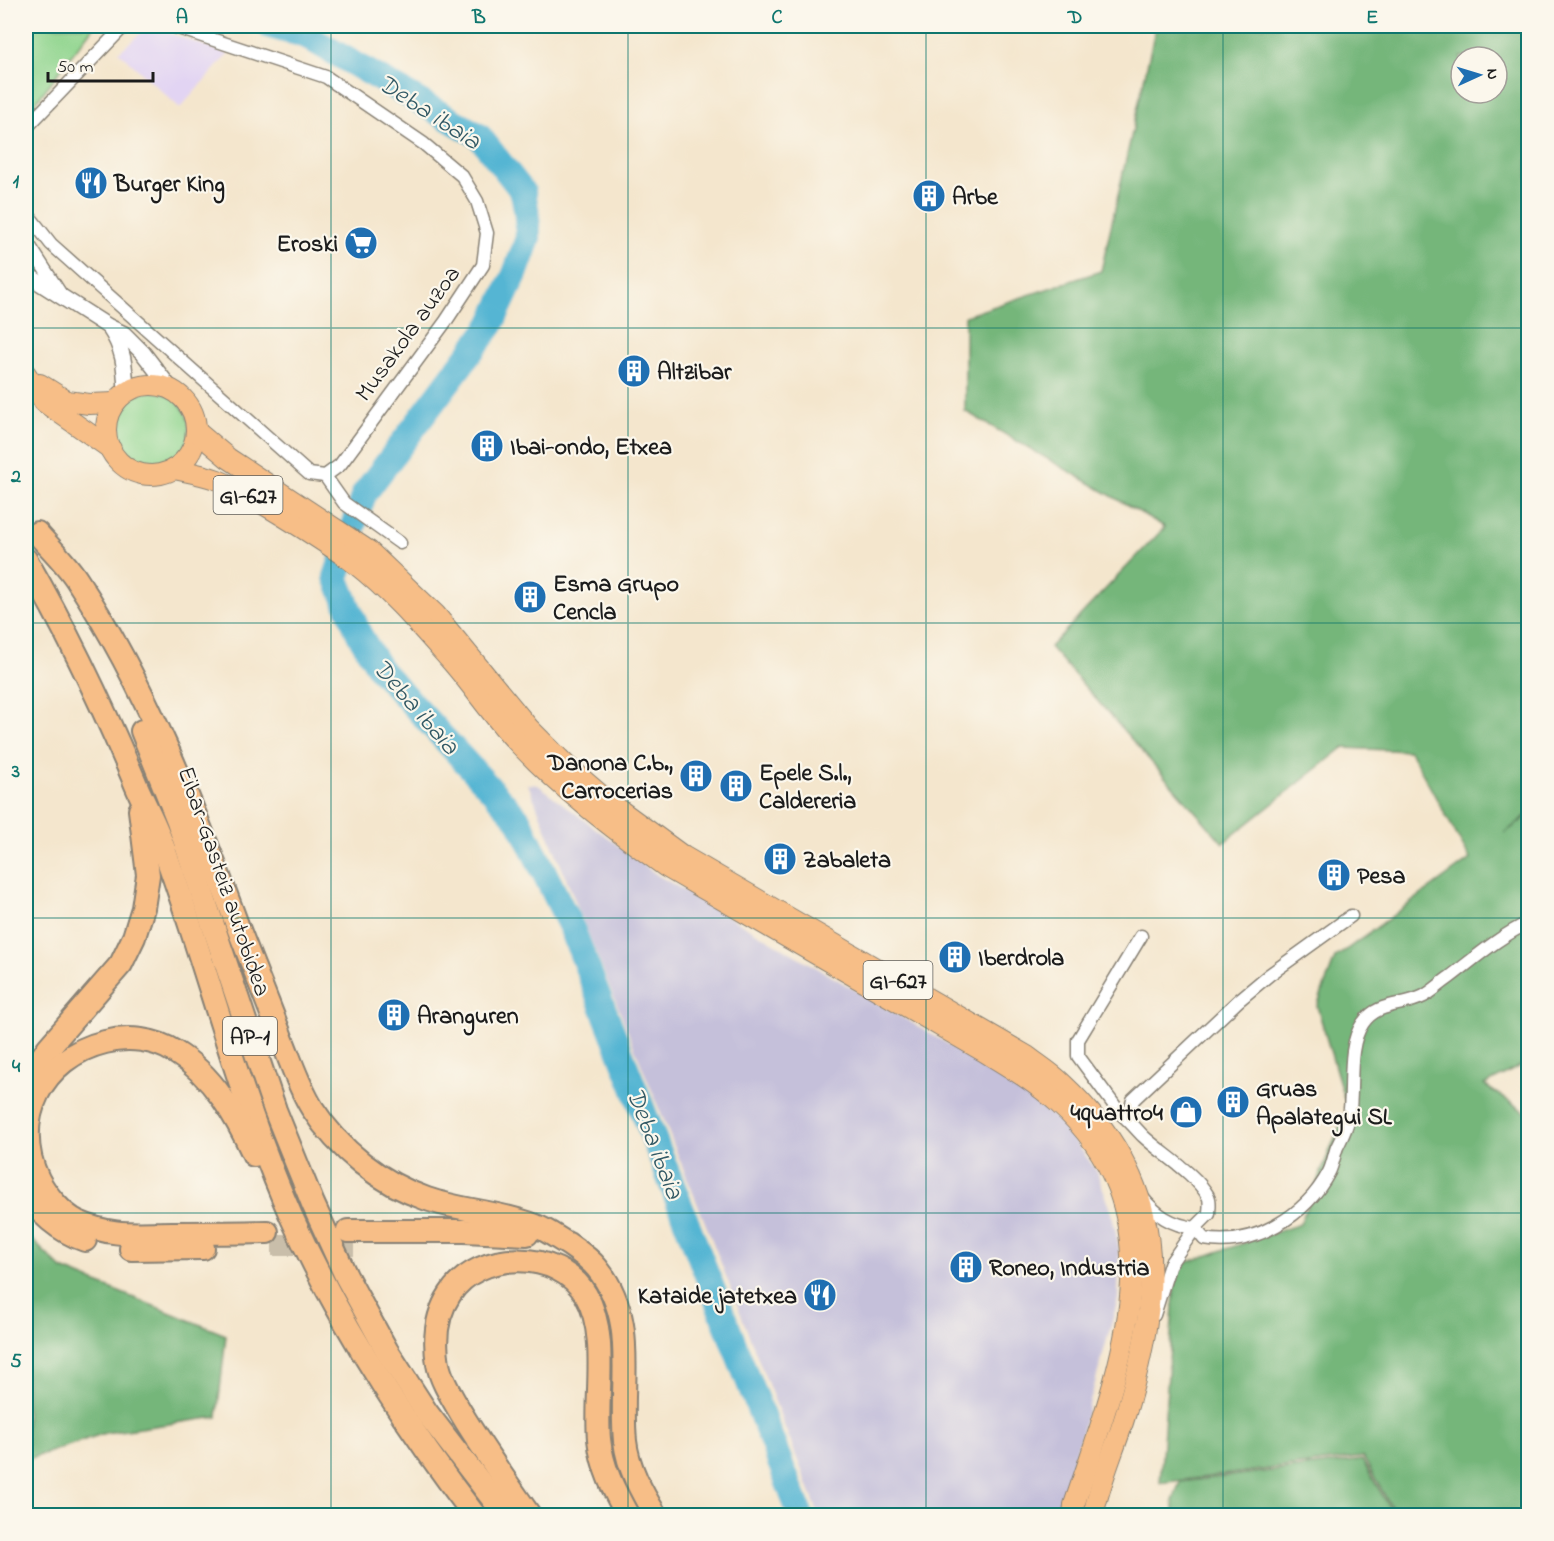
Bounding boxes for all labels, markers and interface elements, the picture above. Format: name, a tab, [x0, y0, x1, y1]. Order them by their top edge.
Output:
text: A	[176, 4, 188, 33]
text: B	[471, 4, 486, 33]
text: C	[772, 4, 783, 33]
text: D	[1067, 4, 1082, 33]
text: E	[1366, 4, 1378, 33]
scale bar	[48, 45, 153, 83]
north arrow	[1449, 45, 1509, 105]
text: 50 m	[57, 55, 94, 81]
water label: Deba ibaia	[369, 66, 488, 162]
text: N	[1480, 68, 1504, 81]
restaurant icon: Burger King	[73, 165, 109, 201]
text: 1	[13, 168, 20, 197]
place label: Burger King	[113, 168, 225, 204]
building icon: Arbe	[911, 178, 947, 214]
place label: Arbe	[952, 181, 999, 216]
supermarket icon: Eroski	[343, 225, 379, 261]
place label: Eroski	[276, 228, 338, 263]
street label: Musakola auzoa	[348, 259, 470, 410]
building icon: Altzibar	[616, 353, 652, 389]
place label: Altzibar	[657, 356, 732, 391]
building icon: Ibai-ondo, Etxea	[469, 428, 505, 464]
place label: Ibai-ondo, Etxea	[510, 431, 672, 466]
text: 2	[10, 463, 21, 492]
road number: GI-627	[214, 476, 282, 514]
place label: Esma Grupo Cencla	[553, 568, 679, 631]
building icon: Esma Grupo Cencla	[512, 579, 548, 615]
water label: Deba ibaia	[362, 652, 468, 765]
place label: Danona C.b., Carrocerias	[547, 747, 673, 810]
place label: Epele S.l., Caldereria	[759, 757, 856, 820]
text: 3	[11, 758, 20, 787]
building icon: Danona C.b., Carrocerias	[678, 758, 714, 794]
street label: Eibar-Gasteiz autobidea	[167, 762, 278, 1001]
building icon: Epele S.l., Caldereria	[718, 768, 754, 804]
building icon: Zabaleta	[762, 841, 798, 877]
place label: Zabaleta	[803, 844, 891, 879]
building icon: Pesa	[1316, 857, 1352, 893]
place label: Pesa	[1357, 860, 1405, 895]
building icon: Iberdrola	[937, 939, 973, 975]
place label: Iberdrola	[978, 942, 1064, 977]
road number: GI-627	[864, 961, 932, 999]
building icon: Aranguren	[376, 997, 412, 1033]
place label: Aranguren	[417, 1000, 519, 1036]
road number: AP-1	[223, 1017, 277, 1055]
text: 4	[12, 1053, 21, 1082]
place label: Gruas Apalategui SL	[1256, 1073, 1393, 1137]
water label: Deba ibaia	[615, 1083, 692, 1206]
building icon: Gruas Apalategui SL	[1215, 1084, 1251, 1120]
shop icon: 4quattro4	[1168, 1094, 1204, 1130]
place label: 4quattro4	[1071, 1097, 1163, 1132]
building icon: Roneo, Industria	[948, 1249, 984, 1285]
place label: Roneo, Industria	[989, 1252, 1150, 1287]
restaurant icon: Kataide jatetxea	[802, 1277, 838, 1313]
place label: Kataide jatetxea	[638, 1280, 797, 1315]
text: 5	[10, 1348, 22, 1377]

